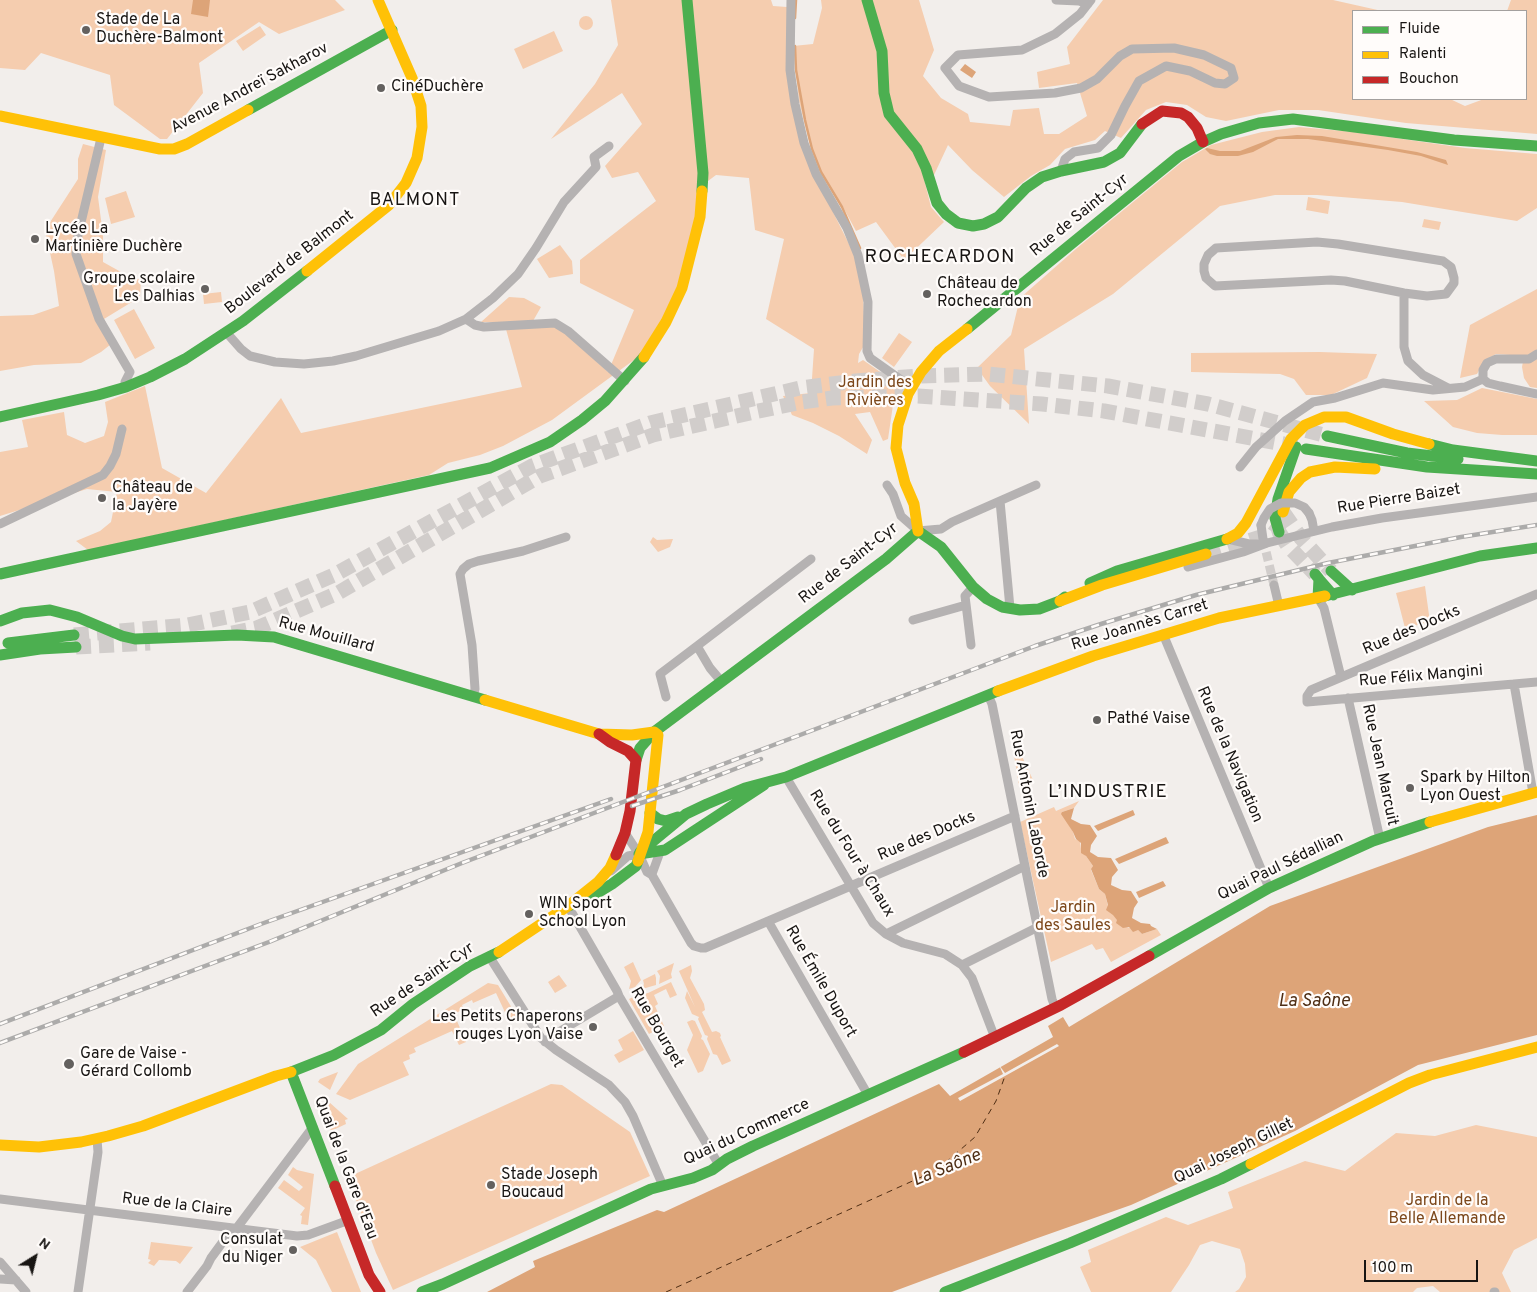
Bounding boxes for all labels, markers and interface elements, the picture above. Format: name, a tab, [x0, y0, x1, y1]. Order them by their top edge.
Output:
legend	[1352, 10, 1527, 100]
place label: Stade de La Duchère-Balmont	[96, 11, 223, 49]
text: Fluide	[1399, 20, 1440, 39]
marker: Stade de La Duchère-Balmont	[80, 24, 92, 36]
street label: Avenue Andreï Sakharov	[168, 39, 332, 139]
text: Ralenti	[1399, 45, 1446, 64]
text: Bouchon	[1399, 70, 1459, 89]
place label: CinéDuchère	[391, 78, 483, 98]
marker: CinéDuchère	[375, 82, 387, 94]
street label: Rue de Saint-Cyr	[1027, 171, 1133, 261]
district label: BALMONT	[369, 190, 461, 212]
street label: Boulevard de Balmont	[222, 207, 358, 319]
place label: Lycée La Martinière Duchère	[45, 220, 182, 258]
marker: Lycée La Martinière Duchère	[29, 233, 41, 245]
district label: ROCHECARDON	[863, 247, 1017, 269]
place label: Groupe scolaire Les Dalhias	[83, 270, 195, 308]
place label: Château de Rochecardon	[937, 275, 1032, 313]
marker: Groupe scolaire Les Dalhias	[199, 283, 211, 295]
marker: Château de Rochecardon	[921, 288, 933, 300]
park label: Jardin des Rivières	[838, 374, 912, 412]
place label: Château de la Jayère	[112, 479, 193, 517]
street label: Rue Pierre Baizet	[1336, 481, 1462, 519]
marker: Château de la Jayère	[96, 492, 108, 504]
street label: Rue de Saint-Cyr	[796, 519, 902, 609]
street label: Rue Joannès Carret	[1069, 596, 1211, 656]
street label: Rue des Docks	[1360, 602, 1464, 660]
street label: Rue Mouillard	[276, 614, 376, 658]
street label: Rue Félix Mangini	[1358, 662, 1484, 692]
street label: Rue de la Navigation	[1192, 684, 1266, 826]
street label: Rue Jean Marcuit	[1357, 702, 1401, 828]
place label: Pathé Vaise	[1107, 710, 1190, 730]
marker: Pathé Vaise	[1091, 714, 1103, 726]
street label: Rue Antonin Laborde	[1004, 728, 1052, 880]
place label: Spark by Hilton Lyon Ouest	[1420, 769, 1530, 807]
district label: L’INDUSTRIE	[1047, 782, 1169, 804]
marker: Spark by Hilton Lyon Ouest	[1404, 782, 1416, 794]
street label: Rue du Four à Chaux	[804, 787, 898, 921]
street label: Rue des Docks	[875, 808, 979, 866]
street label: Quai Paul Sédallian	[1215, 828, 1347, 906]
place label: WIN Sport School Lyon	[539, 895, 626, 933]
park label: Jardin des Saules	[1035, 899, 1111, 937]
marker: WIN Sport School Lyon	[523, 908, 535, 920]
street label: Rue Émile Duport	[780, 923, 860, 1041]
street label: Rue de Saint-Cyr	[368, 939, 478, 1023]
street label: Rue Bourget	[625, 984, 687, 1072]
water label: La Saône	[1278, 991, 1350, 1013]
place label: Les Petits Chaperons rouges Lyon Vaise	[431, 1008, 583, 1046]
marker: Les Petits Chaperons rouges Lyon Vaise	[587, 1021, 599, 1033]
place label: Gare de Vaise - Gérard Collomb	[80, 1045, 192, 1083]
marker: Gare de Vaise - Gérard Collomb	[62, 1057, 76, 1071]
street label: Quai de la Gare d'Eau	[309, 1094, 381, 1242]
street label: Quai du Commerce	[681, 1095, 813, 1171]
street label: Quai Joseph Gillet	[1171, 1115, 1297, 1189]
water label: La Saône	[910, 1146, 984, 1192]
place label: Stade Joseph Boucaud	[501, 1166, 598, 1204]
marker: Stade Joseph Boucaud	[485, 1179, 497, 1191]
street label: Rue de la Claire	[121, 1190, 233, 1222]
park label: Jardin de la Belle Allemande	[1388, 1192, 1506, 1230]
place label: Consulat du Niger	[220, 1231, 283, 1269]
north arrow	[10, 1232, 60, 1282]
text: N	[35, 1235, 53, 1254]
marker: Consulat du Niger	[287, 1244, 299, 1256]
scale bar	[1367, 1250, 1481, 1282]
text: 100 m	[1372, 1259, 1413, 1278]

